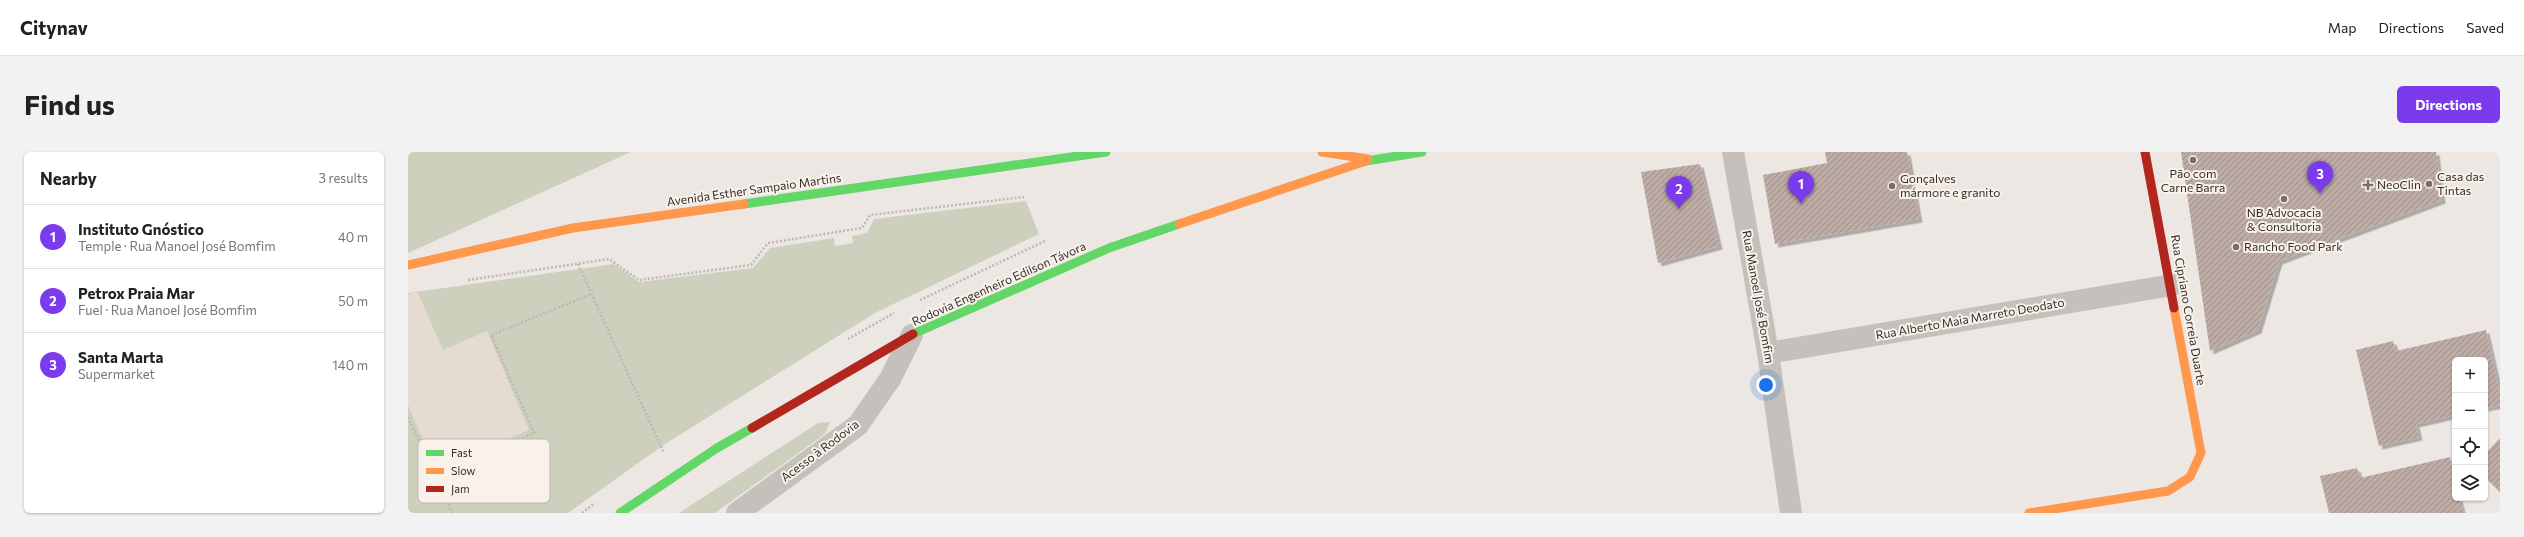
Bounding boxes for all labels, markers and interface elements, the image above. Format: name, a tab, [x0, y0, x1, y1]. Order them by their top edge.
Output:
text: Citynav	[20, 16, 88, 39]
text: Map	[2328, 19, 2357, 36]
text: Directions	[2379, 19, 2444, 36]
text: Saved	[2466, 19, 2504, 36]
button: Directions	[2397, 86, 2500, 123]
text: Find us	[24, 87, 115, 121]
marker: Pão com Carne Barra	[2188, 155, 2198, 165]
pin: 3	[2307, 161, 2333, 194]
place label: Pão com Carne Barra	[2161, 166, 2225, 194]
text: Nearby	[40, 168, 97, 189]
place label: Casa das Tintas	[2437, 169, 2484, 197]
text: 3 results	[319, 170, 368, 186]
street label: Avenida Esther Sampaio Martins	[666, 170, 842, 208]
pin: 1	[1788, 171, 1814, 204]
place label: Gonçalves mármore e granito	[1900, 171, 2000, 199]
pin: 2	[1666, 176, 1692, 209]
place label: NeoClin	[2377, 177, 2421, 191]
marker: NeoClin	[2362, 179, 2374, 191]
marker: Casa das Tintas	[2424, 179, 2434, 189]
marker: Gonçalves mármore e granito	[1887, 181, 1897, 191]
marker: NB Advocacia & Consultoria	[2279, 194, 2289, 204]
place label: NB Advocacia & Consultoria	[2247, 205, 2321, 233]
text: Instituto Gnóstico	[78, 220, 204, 238]
text: 1	[50, 229, 56, 245]
text: 40 m	[338, 229, 368, 245]
street label: Rua Manoel José Bomfim	[1739, 229, 1778, 365]
street label: Rua Cipriano Correia Duarte	[2169, 233, 2209, 386]
text: Temple · Rua Manoel José Bomfim	[78, 238, 276, 254]
street label: Rodovia Engenheiro Edilson Távora	[909, 238, 1088, 328]
place label: Rancho Food Park	[2244, 239, 2343, 253]
marker: Rancho Food Park	[2231, 242, 2241, 252]
text: Petrox Praia Mar	[78, 284, 195, 302]
text: 2	[49, 293, 57, 309]
text: 50 m	[338, 293, 368, 309]
street label: Rua Alberto Maia Marreto Deodato	[1874, 294, 2065, 342]
text: Fuel · Rua Manoel José Bomfim	[78, 302, 257, 318]
text: Santa Marta	[78, 348, 163, 366]
text: 3	[49, 357, 57, 373]
text: 140 m	[332, 357, 368, 373]
map controls	[2452, 357, 2488, 501]
button: +	[2452, 357, 2488, 393]
text: Supermarket	[78, 366, 155, 382]
your location	[1756, 375, 1776, 395]
button: −	[2452, 393, 2488, 429]
street label: Acesso à Rodovia	[778, 417, 861, 484]
button: locate	[2452, 429, 2488, 465]
legend	[418, 439, 550, 503]
text: Fast	[451, 446, 473, 459]
text: Slow	[451, 464, 476, 477]
button: layers	[2452, 465, 2488, 501]
text: Jam	[451, 482, 470, 496]

